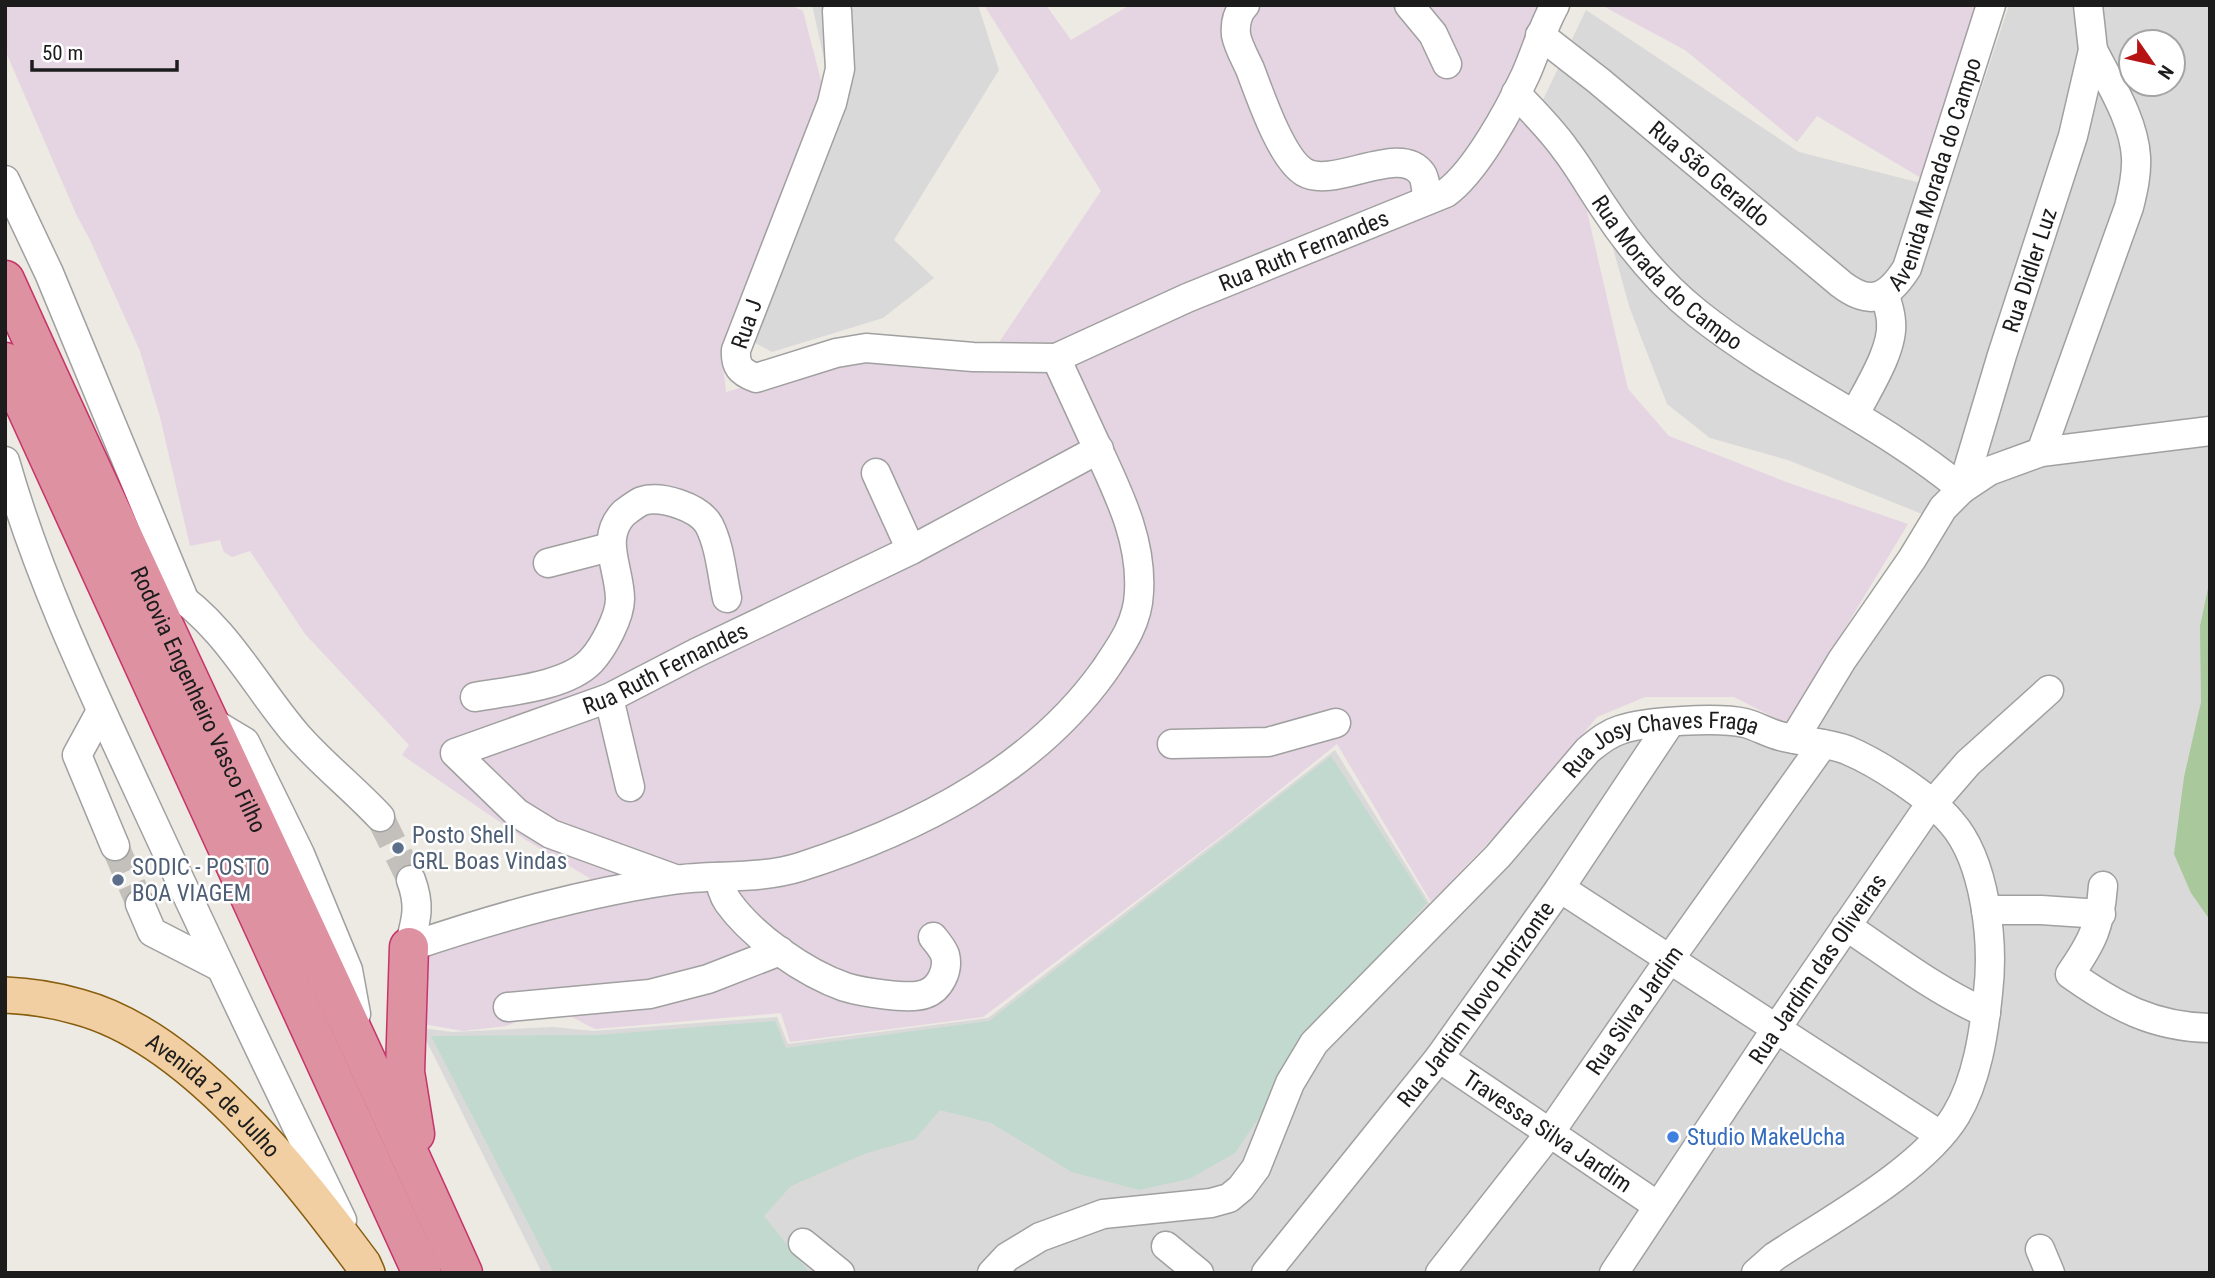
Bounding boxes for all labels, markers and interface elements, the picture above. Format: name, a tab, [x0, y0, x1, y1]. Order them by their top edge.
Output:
scale bar	[32, 28, 177, 72]
north arrow	[2117, 28, 2187, 98]
text: 50 m	[42, 41, 83, 65]
street label: Avenida Morada do Campo	[1882, 54, 1987, 296]
text: N	[2153, 61, 2178, 83]
street label: Rua São Geraldo	[1643, 115, 1775, 232]
street label: Rua Morada do Campo	[1586, 190, 1748, 356]
street label: Rua Ruth Fernandes	[1215, 204, 1393, 297]
street label: Rua Didler Luz	[1997, 204, 2062, 336]
street label: Rua J	[726, 296, 768, 352]
street label: Rodovia Engenheiro Vasco Filho	[125, 562, 272, 837]
street label: Rua Ruth Fernandes	[579, 617, 752, 720]
street label: Rua Josy Chaves Fraga	[1557, 707, 1763, 783]
place label: Posto Shell GRL Boas Vindas	[412, 822, 567, 875]
marker: Posto Shell GRL Boas Vindas	[390, 840, 406, 856]
place label: SODIC - POSTO BOA VIAGEM	[132, 854, 270, 907]
street label: Rua Jardim das Oliveiras	[1743, 869, 1892, 1069]
marker: SODIC - POSTO BOA VIAGEM	[110, 872, 126, 888]
street label: Rua Jardim Novo Horizonte	[1391, 896, 1560, 1113]
street label: Rua Silva Jardim	[1580, 940, 1688, 1080]
street label: Avenida 2 de Julho	[141, 1028, 286, 1163]
street label: Travessa Silva Jardim	[1458, 1065, 1637, 1198]
place label: Studio MakeUcha	[1687, 1124, 1845, 1151]
marker: Studio MakeUcha	[1665, 1129, 1681, 1145]

